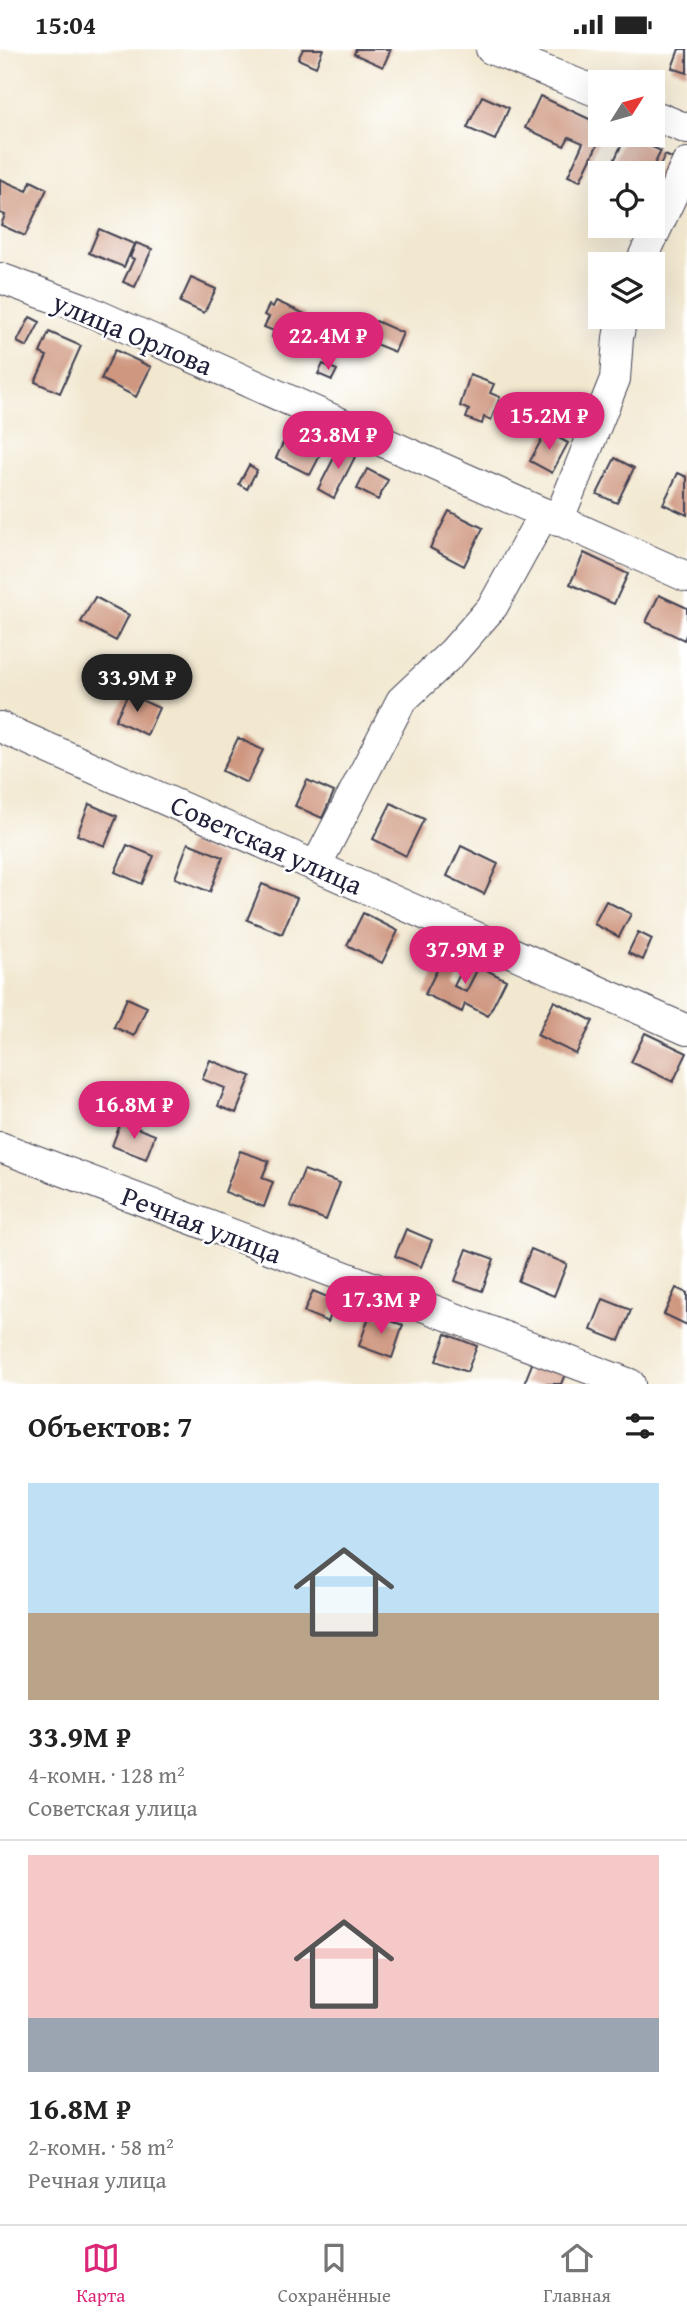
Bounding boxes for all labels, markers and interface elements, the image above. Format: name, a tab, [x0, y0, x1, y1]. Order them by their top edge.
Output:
text: 15:04	[35, 5, 96, 44]
north arrow	[588, 70, 665, 147]
map controls	[588, 70, 665, 329]
button: locate	[588, 161, 665, 238]
button: layers	[588, 252, 665, 329]
street label: улица Орлова	[46, 280, 220, 385]
pin: 22.4M ₽	[263, 313, 393, 372]
text: 22.4M ₽	[288, 318, 368, 351]
pin: 15.2M ₽	[484, 393, 614, 452]
text: 15.2M ₽	[509, 398, 589, 431]
pin: 23.8M ₽	[273, 411, 403, 471]
text: 23.8M ₽	[298, 417, 378, 450]
pin: 33.9M ₽	[72, 655, 202, 714]
text: 33.9M ₽	[97, 660, 177, 693]
street label: Советская улица	[164, 783, 370, 905]
pin: 37.9M ₽	[400, 927, 530, 986]
text: 37.9M ₽	[425, 932, 505, 965]
pin: 16.8M ₽	[69, 1081, 199, 1141]
text: 16.8M ₽	[94, 1087, 174, 1120]
street label: Речная улица	[116, 1175, 289, 1274]
pin: 17.3M ₽	[316, 1277, 446, 1336]
text: 17.3M ₽	[341, 1282, 421, 1315]
text: Объектов: 7	[28, 1404, 192, 1448]
icon: filters	[621, 1407, 659, 1445]
icon: home	[281, 1529, 407, 1655]
text: 33.9M ₽	[28, 1714, 131, 1758]
text: 4-комн. · 128 m²	[28, 1758, 185, 1791]
text: Советская улица	[28, 1791, 197, 1824]
icon: home	[281, 1901, 407, 2027]
text: 16.8M ₽	[28, 2086, 131, 2130]
text: 2-комн. · 58 m²	[28, 2130, 174, 2163]
text: Речная улица	[28, 2163, 167, 2196]
tab: Карта	[76, 2239, 125, 2309]
tab: Сохранённые	[278, 2239, 391, 2309]
tab: Главная	[543, 2239, 611, 2309]

